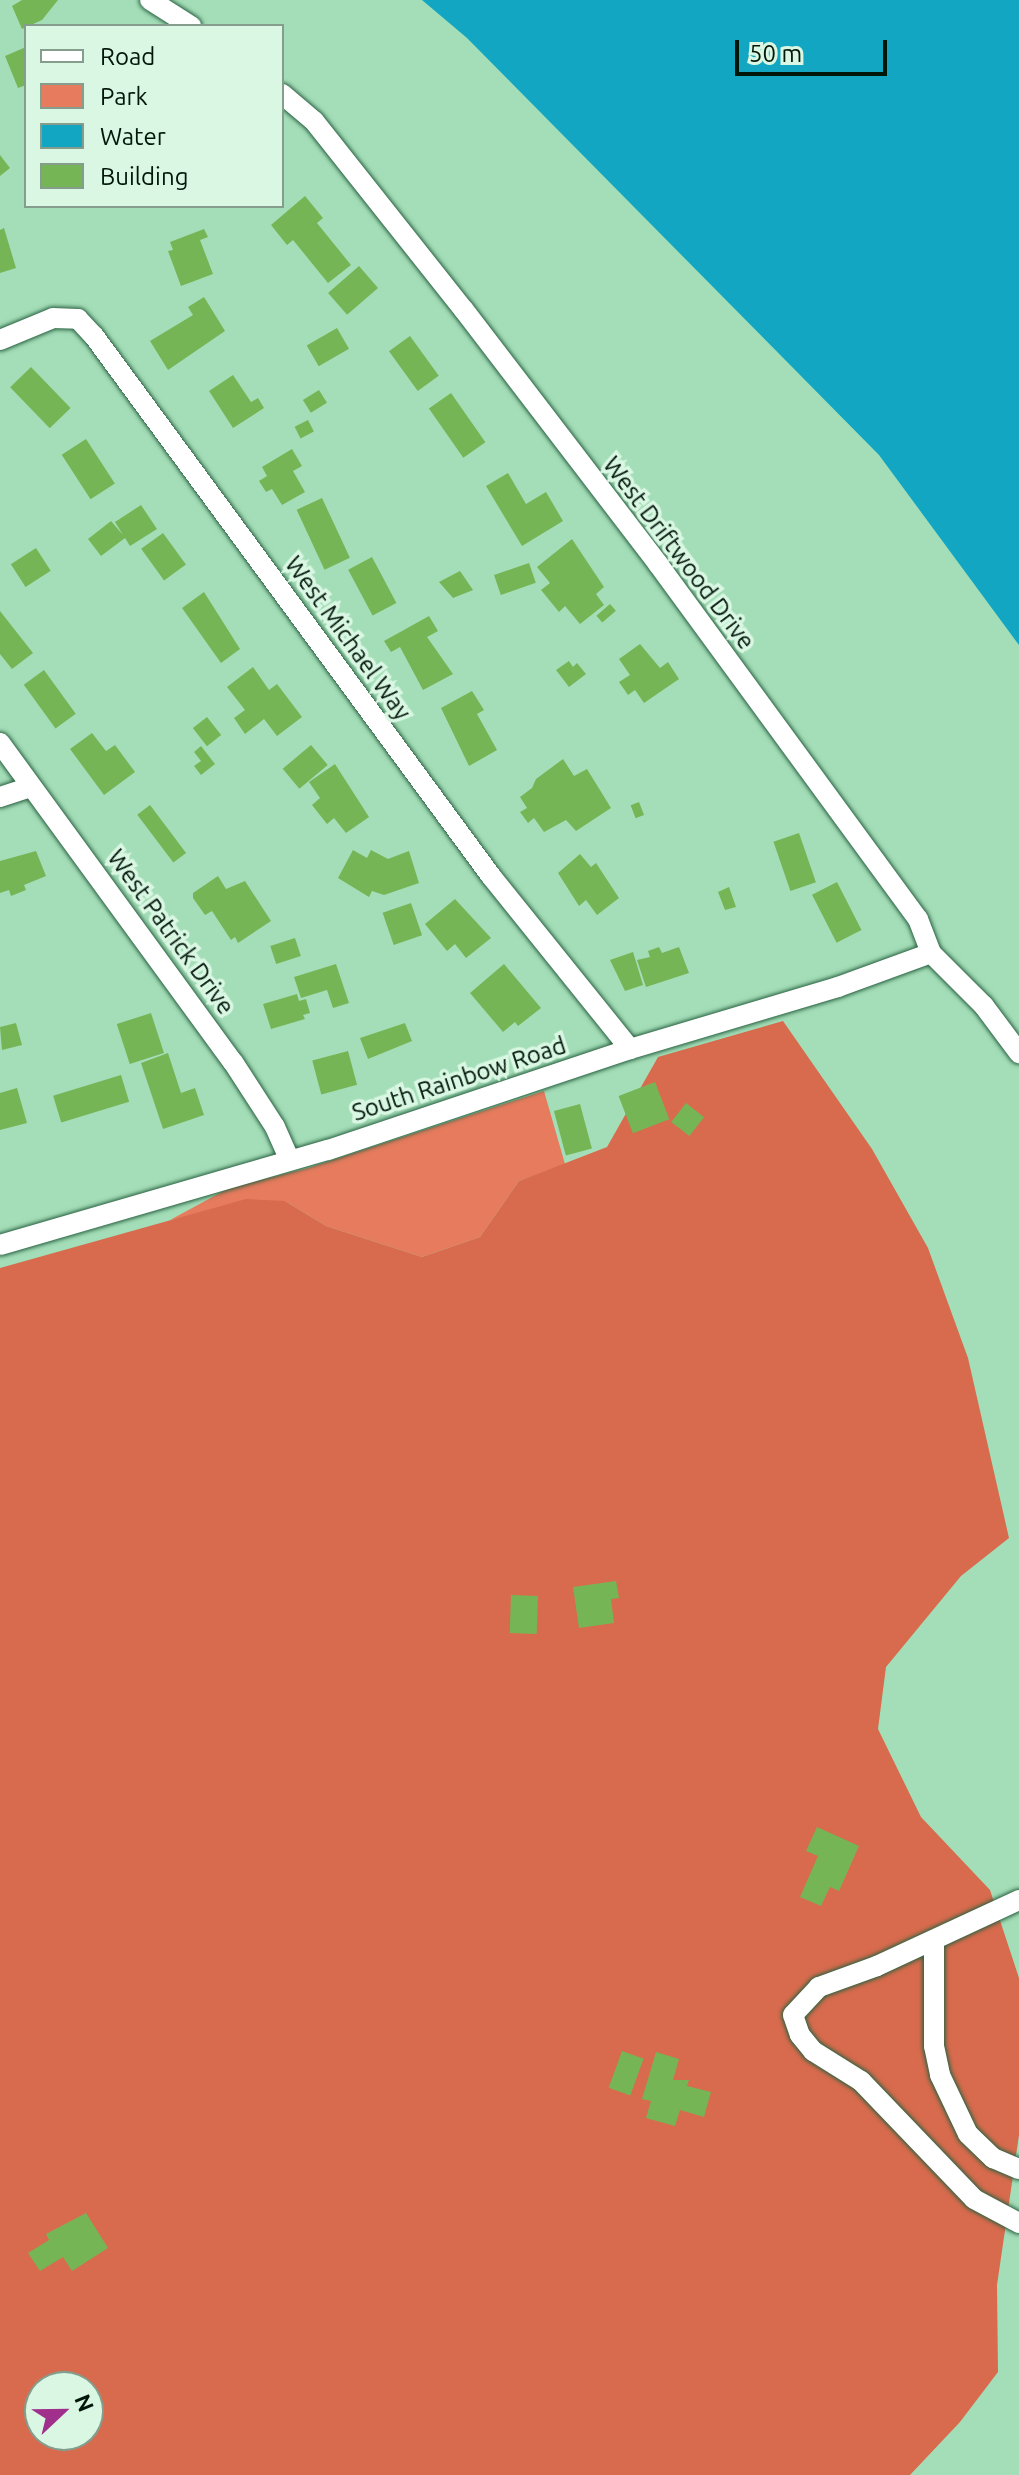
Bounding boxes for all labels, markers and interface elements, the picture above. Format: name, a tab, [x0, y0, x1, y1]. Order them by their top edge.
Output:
legend	[24, 24, 284, 208]
scale bar	[739, 24, 891, 74]
text: 50 m	[749, 40, 802, 67]
text: Road	[100, 43, 155, 70]
text: Park	[100, 83, 148, 110]
text: Water	[100, 123, 166, 150]
text: Building	[100, 163, 188, 190]
street label: West Driftwood Drive	[597, 451, 761, 655]
street label: West Michael Way	[279, 551, 417, 725]
street label: West Patrick Drive	[102, 844, 240, 1020]
street label: South Rainbow Road	[348, 1031, 570, 1127]
north arrow	[24, 2371, 104, 2451]
text: N	[70, 2390, 100, 2415]

